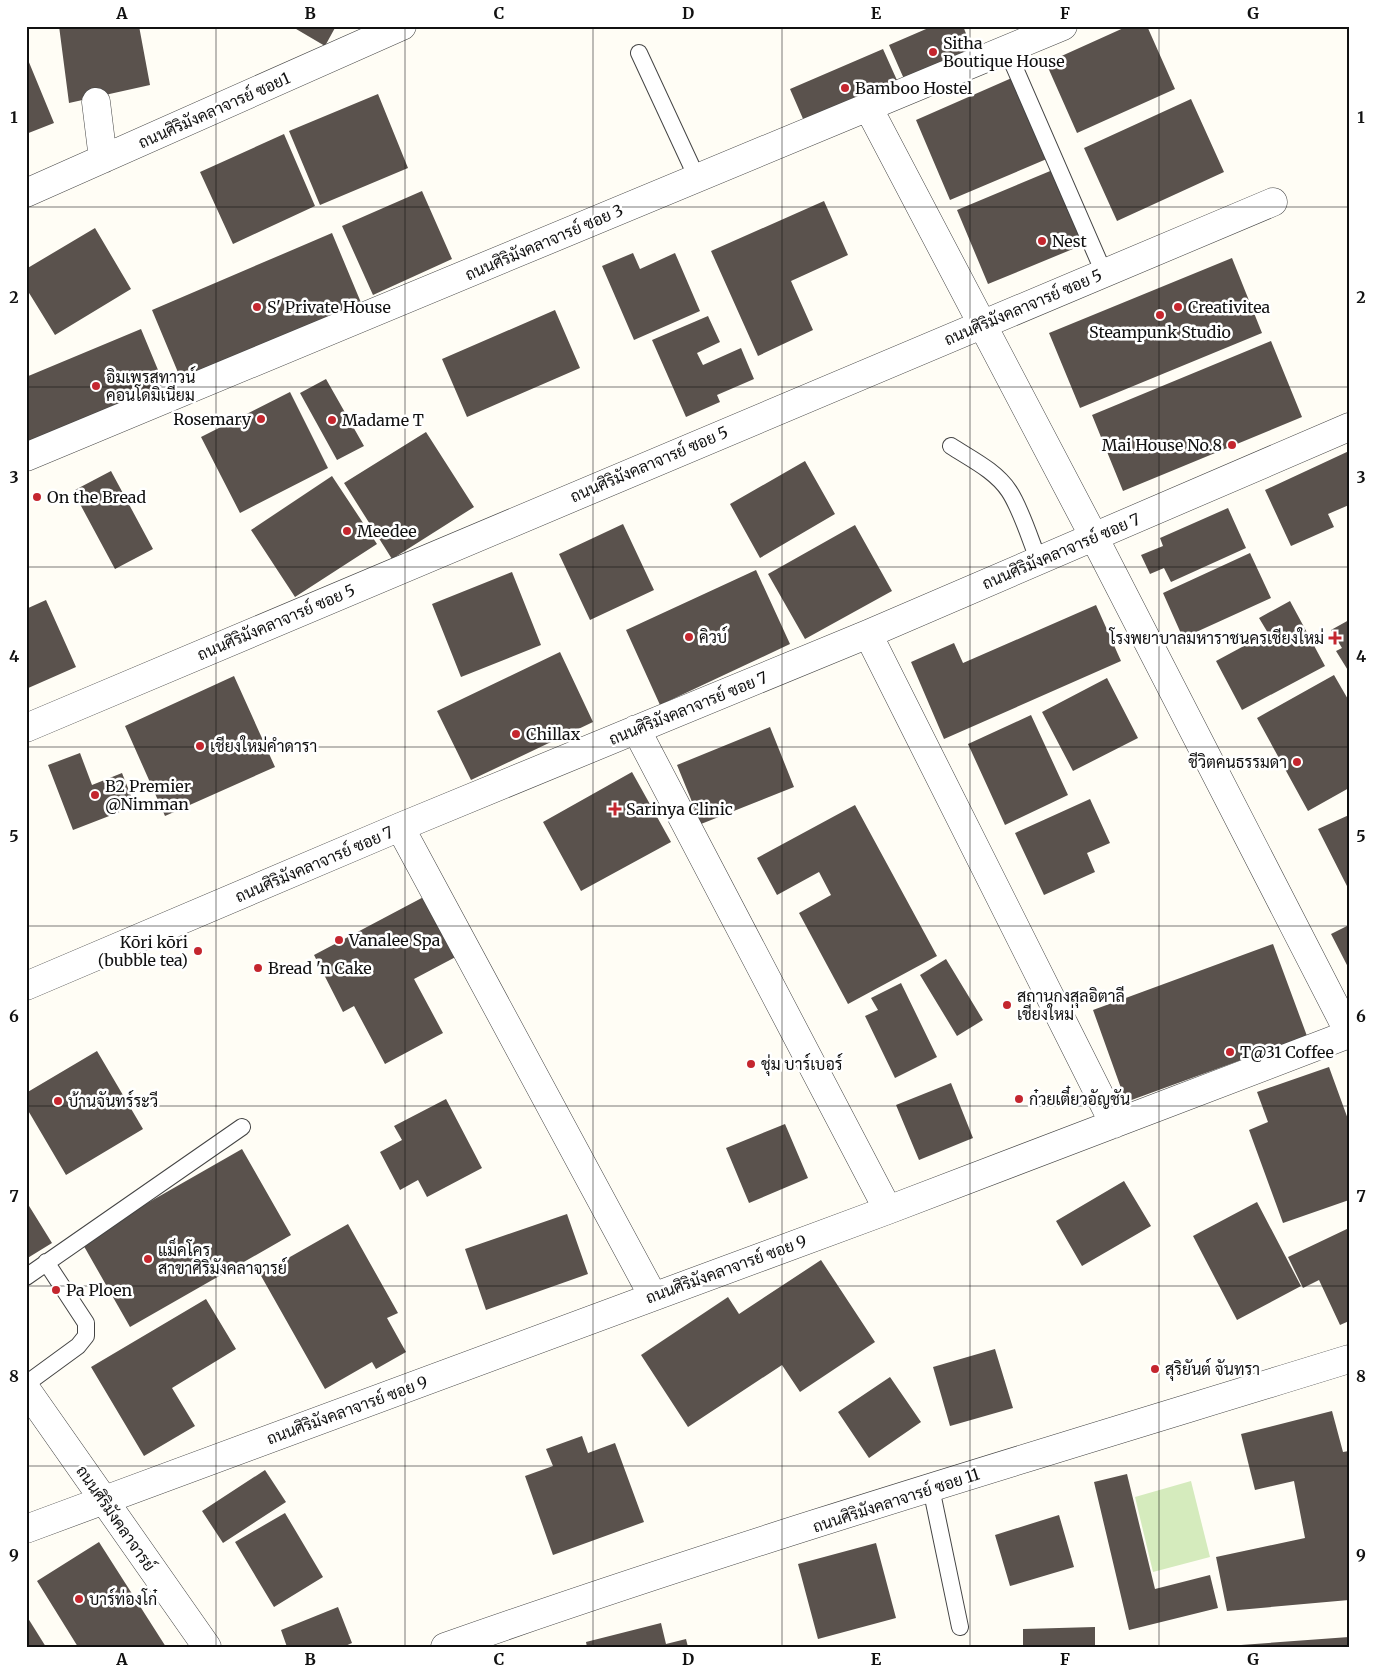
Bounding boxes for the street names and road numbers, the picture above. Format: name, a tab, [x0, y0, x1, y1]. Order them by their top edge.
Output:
street label: ถนนศิริมังคลาจารย์ ซอย1	[134, 66, 293, 152]
street label: ถนนศิริมังคลาจารย์ ซอย 3	[461, 198, 626, 284]
street label: ถนนศิริมังคลาจารย์ ซอย 5	[940, 263, 1105, 349]
street label: ถนนศิริมังคลาจารย์ ซอย 5	[566, 420, 731, 506]
street label: ถนนศิริมังคลาจารย์ ซอย 7	[978, 507, 1143, 593]
street label: ถนนศิริมังคลาจารย์ ซอย 5	[193, 578, 358, 664]
street label: ถนนศิริมังคลาจารย์ ซอย 7	[605, 665, 770, 749]
street label: ถนนศิริมังคลาจารย์ ซอย 7	[231, 820, 396, 906]
street label: ถนนศิริมังคลาจารย์ ซอย 9	[642, 1229, 809, 1307]
street label: ถนนศิริมังคลาจารย์ ซอย 9	[263, 1370, 430, 1448]
street label: ถนนศิริมังคลาจารย์	[72, 1460, 162, 1575]
street label: ถนนศิริมังคลาจารย์ ซอย 11	[809, 1462, 982, 1536]

